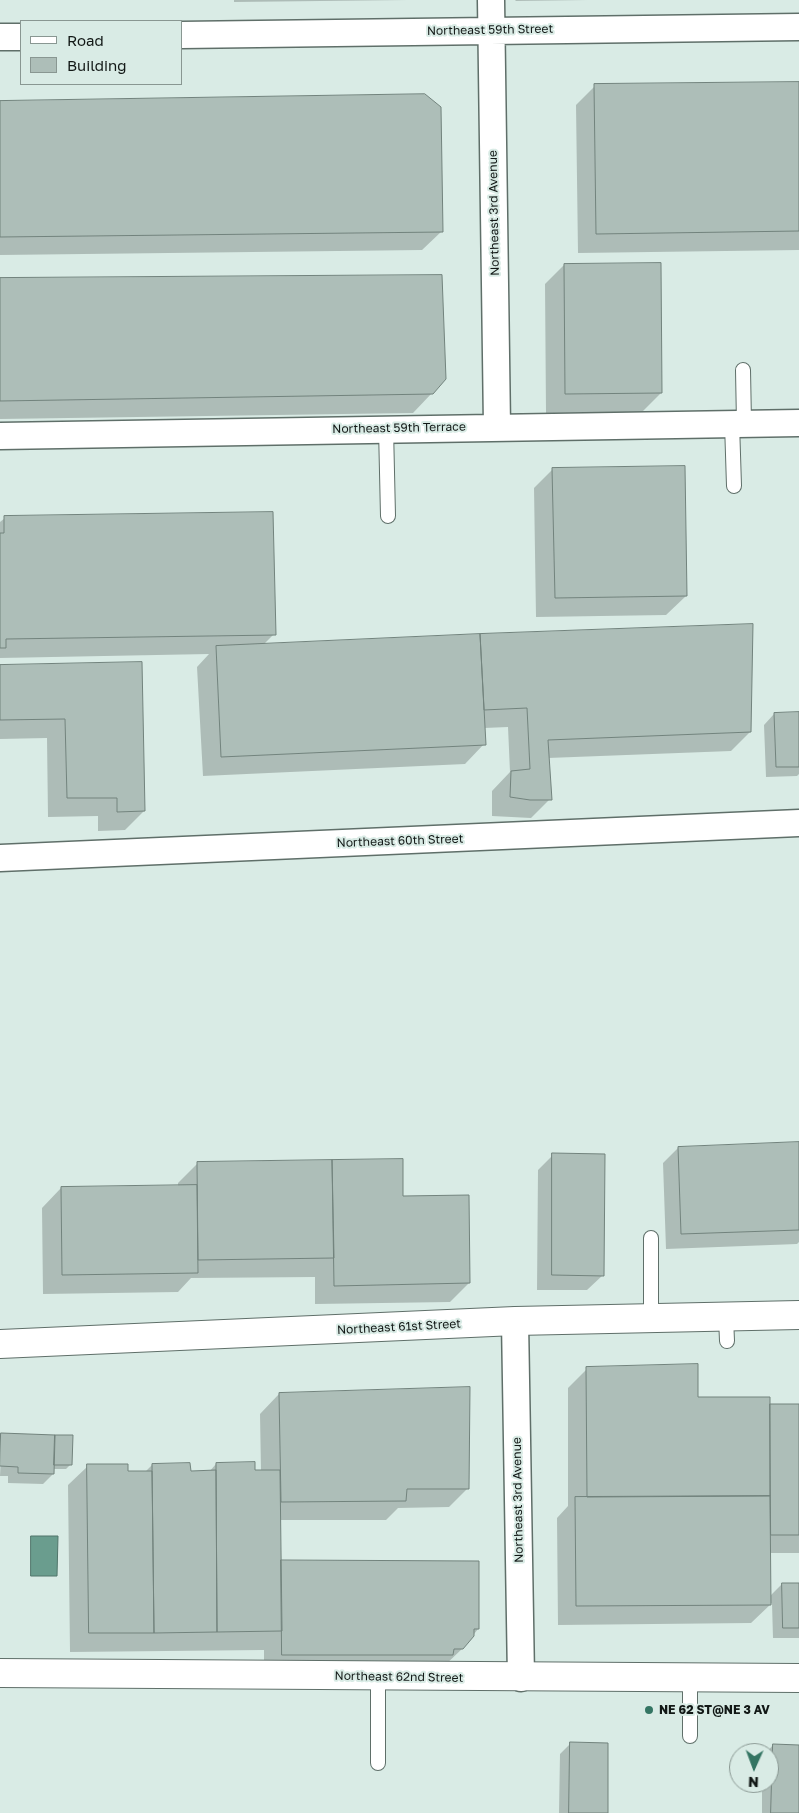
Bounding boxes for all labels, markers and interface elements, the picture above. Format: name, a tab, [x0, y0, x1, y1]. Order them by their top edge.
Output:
legend	[20, 20, 182, 85]
street label: Northeast 59th Street	[427, 22, 553, 38]
text: Road	[67, 31, 104, 49]
text: Building	[67, 56, 127, 74]
street label: Northeast 3rd Avenue	[486, 150, 502, 276]
street label: Northeast 59th Terrace	[332, 420, 466, 436]
street label: Northeast 60th Street	[336, 832, 464, 850]
street label: Northeast 61st Street	[337, 1317, 461, 1337]
street label: Northeast 3rd Avenue	[510, 1437, 526, 1563]
street label: Northeast 62nd Street	[334, 1669, 464, 1685]
place label: NE 62 ST@NE 3 AV	[659, 1703, 770, 1717]
marker: NE 62 ST@NE 3 AV	[643, 1704, 655, 1716]
north arrow	[729, 1743, 779, 1793]
text: N	[748, 1774, 759, 1791]

